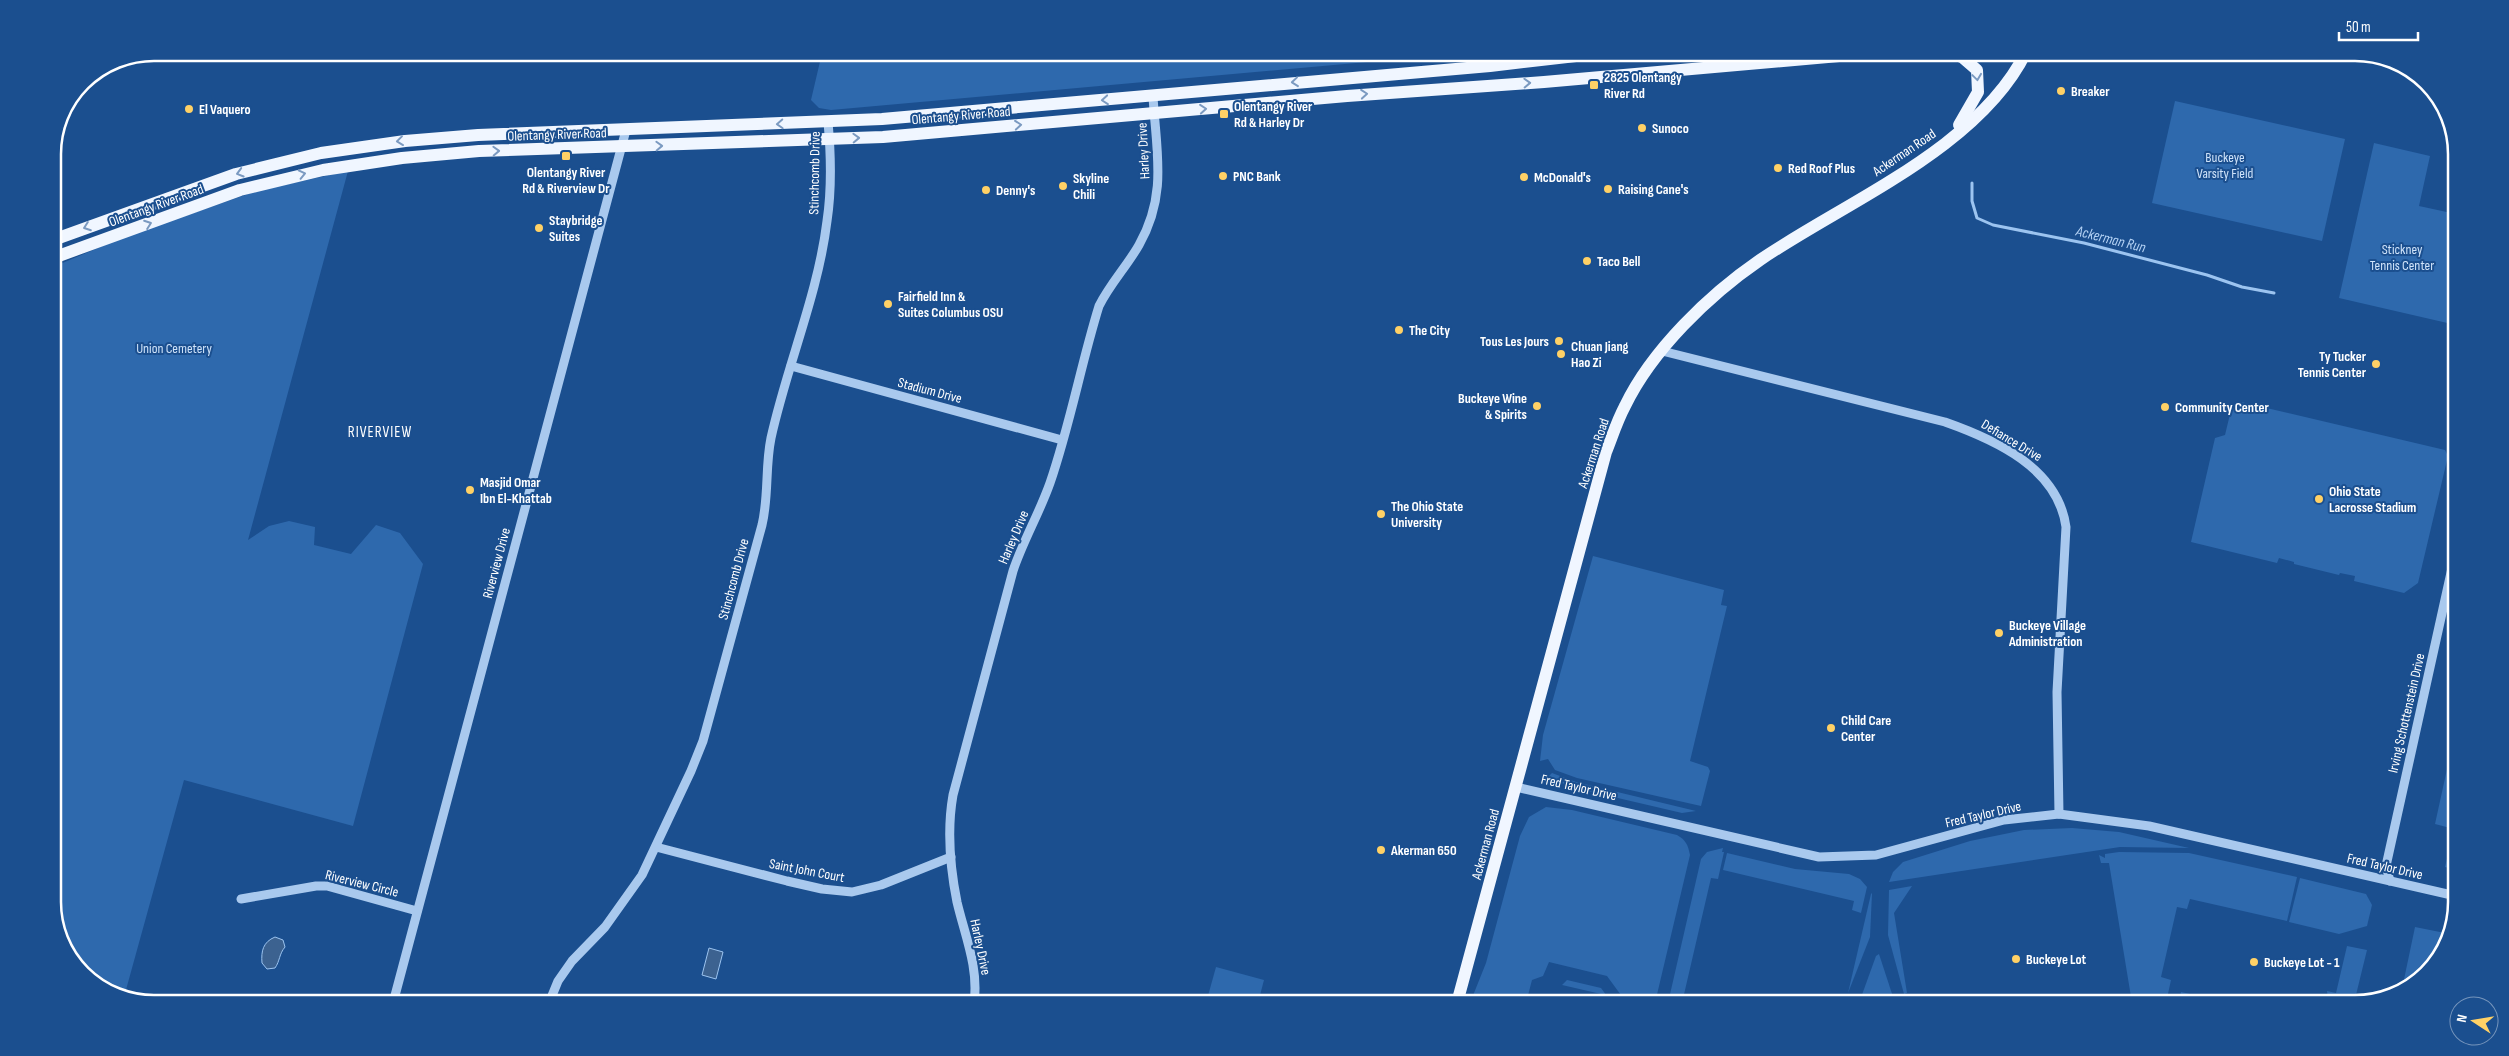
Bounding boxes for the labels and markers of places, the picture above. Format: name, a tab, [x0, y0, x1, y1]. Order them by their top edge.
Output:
place label: 2825 Olentangy River Rd	[1604, 69, 1682, 102]
marker: 2825 Olentangy River Rd	[1588, 79, 1600, 91]
place label: Breaker	[2071, 83, 2110, 100]
marker: Breaker	[2055, 85, 2067, 97]
place label: Olentangy River Rd & Harley Dr	[1234, 98, 1313, 131]
place label: El Vaquero	[199, 101, 251, 118]
marker: El Vaquero	[183, 103, 195, 115]
marker: Olentangy River Rd & Harley Dr	[1218, 108, 1230, 120]
place label: Sunoco	[1652, 120, 1689, 137]
marker: Sunoco	[1636, 122, 1648, 134]
marker: Olentangy River Rd & Riverview Dr	[560, 150, 572, 162]
place label: Red Roof Plus	[1788, 160, 1855, 177]
marker: Red Roof Plus	[1772, 162, 1784, 174]
place label: Olentangy River Rd & Riverview Dr	[522, 164, 610, 197]
place label: PNC Bank	[1233, 168, 1281, 185]
place label: McDonald's	[1534, 169, 1591, 186]
place label: Skyline Chili	[1073, 170, 1109, 203]
marker: PNC Bank	[1217, 170, 1229, 182]
marker: McDonald's	[1518, 171, 1530, 183]
marker: Skyline Chili	[1057, 180, 1069, 192]
place label: Raising Cane's	[1618, 181, 1689, 198]
place label: Denny's	[996, 182, 1035, 199]
marker: Raising Cane's	[1602, 183, 1614, 195]
marker: Denny's	[980, 184, 992, 196]
place label: Staybridge Suites	[549, 212, 603, 245]
marker: Staybridge Suites	[533, 222, 545, 234]
place label: Taco Bell	[1597, 253, 1641, 270]
marker: Taco Bell	[1581, 255, 1593, 267]
place label: Fairfield Inn & Suites Columbus OSU	[898, 288, 1003, 321]
marker: Fairfield Inn & Suites Columbus OSU	[882, 298, 894, 310]
place label: The City	[1409, 322, 1450, 339]
marker: The City	[1393, 324, 1405, 336]
place label: Tous Les Jours	[1480, 333, 1549, 350]
marker: Tous Les Jours	[1553, 335, 1565, 347]
place label: Chuan Jiang Hao Zi	[1571, 338, 1629, 371]
marker: Chuan Jiang Hao Zi	[1555, 348, 1567, 360]
place label: Ty Tucker Tennis Center	[2298, 348, 2367, 381]
marker: Ty Tucker Tennis Center	[2370, 358, 2382, 370]
place label: Buckeye Wine & Spirits	[1458, 390, 1527, 423]
place label: Community Center	[2175, 399, 2270, 416]
marker: Buckeye Wine & Spirits	[1531, 400, 1543, 412]
marker: Community Center	[2159, 401, 2171, 413]
place label: Masjid Omar Ibn El-Khattab	[480, 474, 552, 507]
place label: Ohio State Lacrosse Stadium	[2329, 483, 2416, 516]
marker: Masjid Omar Ibn El-Khattab	[464, 484, 476, 496]
marker: Ohio State Lacrosse Stadium	[2313, 493, 2325, 505]
place label: The Ohio State University	[1391, 498, 1463, 531]
marker: The Ohio State University	[1375, 508, 1387, 520]
place label: Buckeye Village Administration	[2008, 617, 2086, 650]
marker: Buckeye Village Administration	[1993, 627, 2005, 639]
place label: Child Care Center	[1841, 712, 1891, 745]
marker: Child Care Center	[1825, 722, 1837, 734]
place label: Akerman 650	[1390, 842, 1457, 859]
marker: Akerman 650	[1375, 844, 1387, 856]
place label: Buckeye Lot	[2026, 951, 2087, 968]
marker: Buckeye Lot	[2010, 953, 2022, 965]
place label: Buckeye Lot - 1	[2264, 954, 2340, 971]
marker: Buckeye Lot - 1	[2248, 956, 2260, 968]

